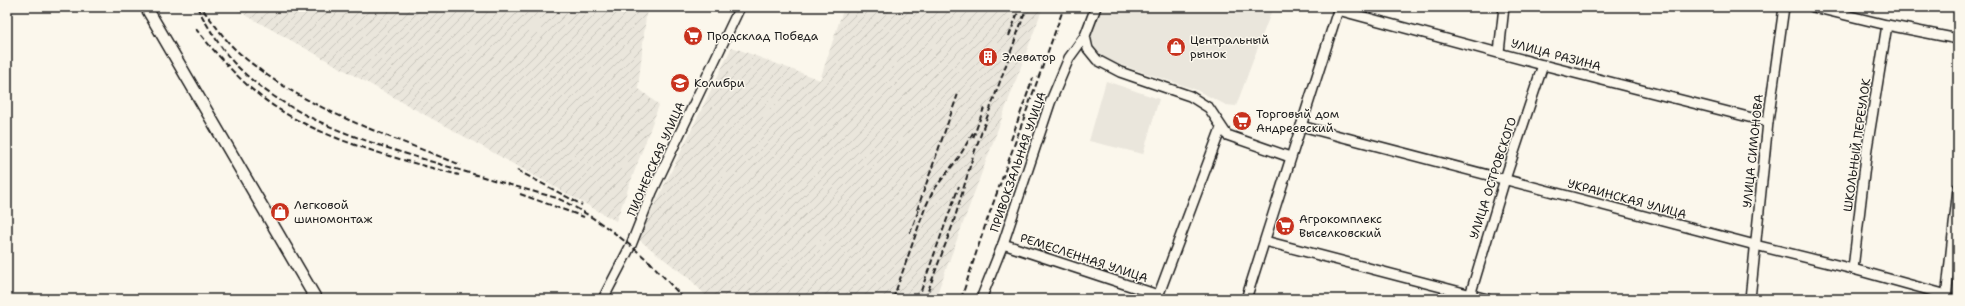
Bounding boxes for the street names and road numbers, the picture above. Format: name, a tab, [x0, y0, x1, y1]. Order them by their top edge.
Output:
street label: УЛИЦА РАЗИНА	[1509, 35, 1603, 75]
street label: ШКОЛЬНЫЙ ПЕРЕУЛОК	[1840, 77, 1874, 213]
street label: ПРИВОКЗАЛЬНАЯ УЛИЦА	[986, 89, 1050, 234]
street label: УЛИЦА СИМОНОВА	[1739, 93, 1767, 209]
street label: ПИОНЕРСКАЯ УЛИЦА	[624, 99, 689, 219]
street label: УЛИЦА ОСТРОВСКОГО	[1466, 115, 1520, 241]
street label: УКРАИНСКАЯ УЛИЦА	[1566, 175, 1689, 223]
street label: РЕМЕСЛЕННАЯ УЛИЦА	[1018, 230, 1150, 286]

